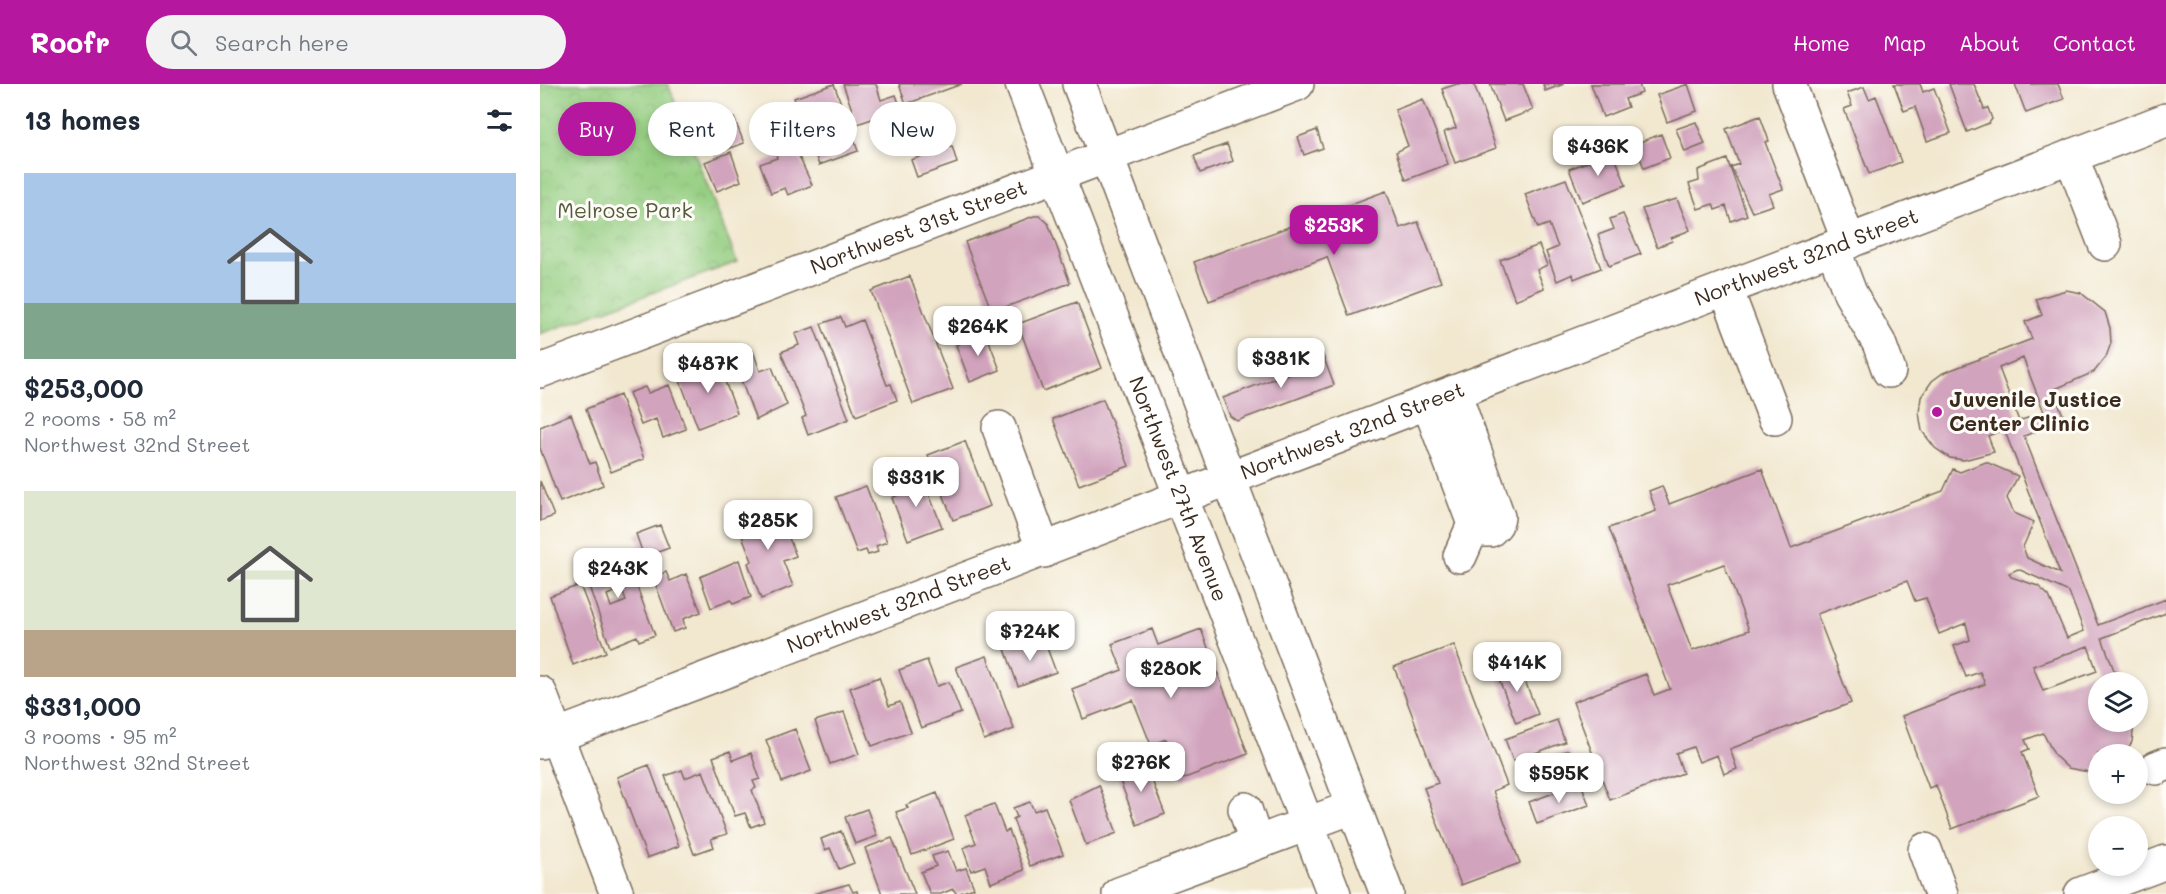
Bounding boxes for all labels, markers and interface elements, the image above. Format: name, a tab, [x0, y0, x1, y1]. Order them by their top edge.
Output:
search box	[146, 15, 566, 69]
text: Roofr	[30, 24, 110, 60]
icon: search	[167, 26, 200, 59]
text: Search here	[215, 28, 349, 57]
text: Home	[1793, 29, 1850, 56]
text: Map	[1883, 29, 1926, 56]
text: About	[1959, 29, 2020, 56]
text: Contact	[2053, 29, 2136, 56]
chip: Buy	[558, 102, 636, 156]
chip: Rent	[648, 102, 737, 156]
chip: Filters	[749, 102, 857, 156]
chip: New	[869, 102, 956, 156]
text: 13 homes	[24, 103, 141, 137]
icon: filters	[483, 104, 516, 137]
pin: $436K	[1556, 126, 1640, 177]
text: $436K	[1567, 132, 1629, 158]
street label: Northwest 31st Street	[806, 173, 1030, 279]
park label: Melrose Park	[557, 196, 693, 223]
street label: Northwest 32nd Street	[1690, 201, 1922, 311]
pin: $253K	[1292, 205, 1376, 256]
text: $253K	[1304, 211, 1364, 237]
icon: home	[216, 212, 324, 320]
pin: $264K	[936, 306, 1020, 357]
text: $264K	[947, 312, 1009, 338]
pin: $381K	[1239, 338, 1323, 389]
pin: $487K	[666, 343, 750, 394]
text: $381K	[1252, 344, 1310, 370]
text: $487K	[677, 349, 739, 375]
text: $253,000	[24, 371, 144, 405]
street label: Northwest 27th Avenue	[1124, 372, 1235, 605]
street label: Northwest 32nd Street	[1236, 375, 1468, 485]
place label: Juvenile Justice Center Clinic	[1949, 385, 2122, 436]
text: 2 rooms · 58 m²	[24, 405, 176, 431]
marker: Juvenile Justice Center Clinic	[1930, 405, 1944, 419]
text: Northwest 32nd Street	[24, 431, 250, 457]
pin: $331K	[874, 457, 958, 508]
text: $331K	[887, 463, 945, 489]
pin: $285K	[726, 500, 810, 551]
text: $285K	[738, 506, 798, 532]
icon: home	[216, 530, 324, 638]
pin: $243K	[576, 548, 660, 599]
street label: Northwest 32nd Street	[782, 548, 1014, 658]
text: $243K	[587, 554, 649, 580]
pin: $724K	[988, 611, 1072, 662]
text: $724K	[1000, 617, 1060, 643]
pin: $414K	[1475, 642, 1559, 693]
pin: $280K	[1129, 648, 1213, 699]
text: $414K	[1487, 648, 1547, 674]
text: $280K	[1140, 654, 1202, 680]
map controls	[2088, 672, 2148, 876]
button: layers	[2088, 672, 2148, 732]
text: $331,000	[24, 689, 141, 723]
text: 3 rooms · 95 m²	[24, 723, 176, 749]
pin: $276K	[1099, 742, 1183, 793]
button: +	[2088, 744, 2148, 804]
text: $276K	[1111, 748, 1171, 774]
text: Northwest 32nd Street	[24, 749, 250, 775]
pin: $595K	[1517, 753, 1601, 804]
text: $595K	[1529, 759, 1589, 785]
button: −	[2088, 816, 2148, 876]

